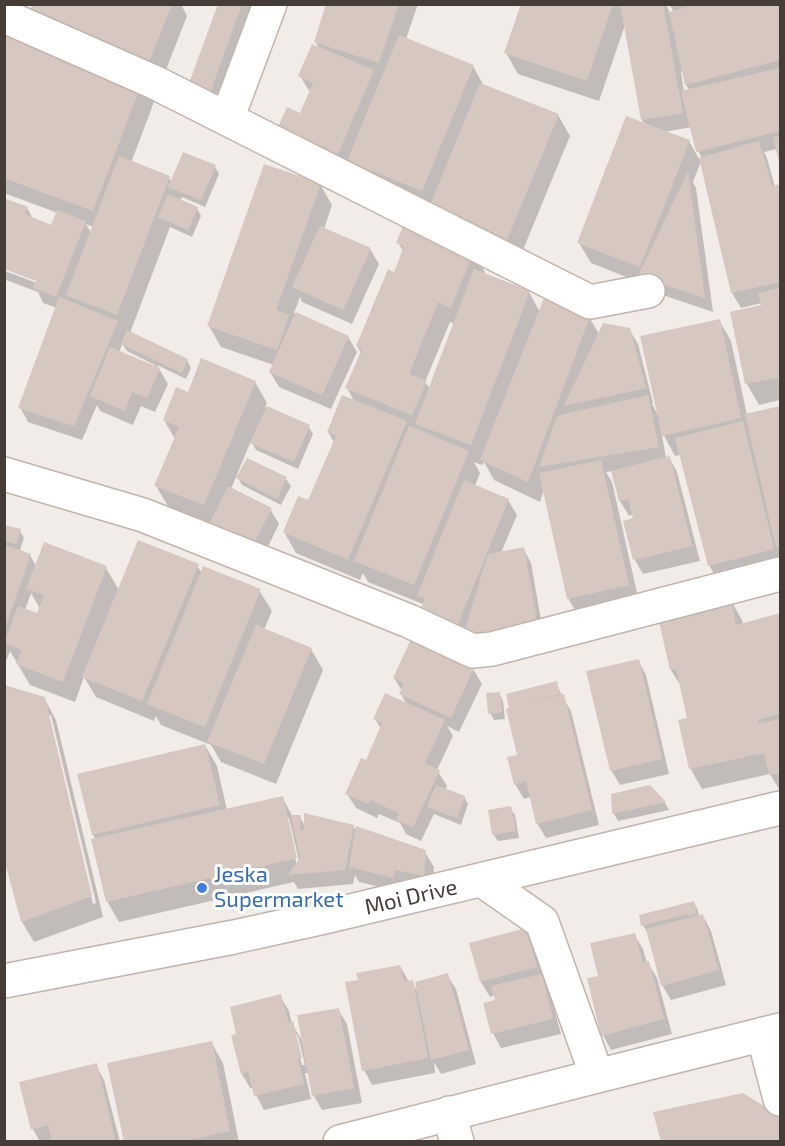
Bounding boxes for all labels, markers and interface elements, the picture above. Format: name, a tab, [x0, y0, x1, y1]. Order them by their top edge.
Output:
place label: Jeska Supermarket	[214, 862, 344, 914]
street label: Moi Drive	[362, 874, 460, 920]
marker: Jeska Supermarket	[195, 881, 209, 895]

